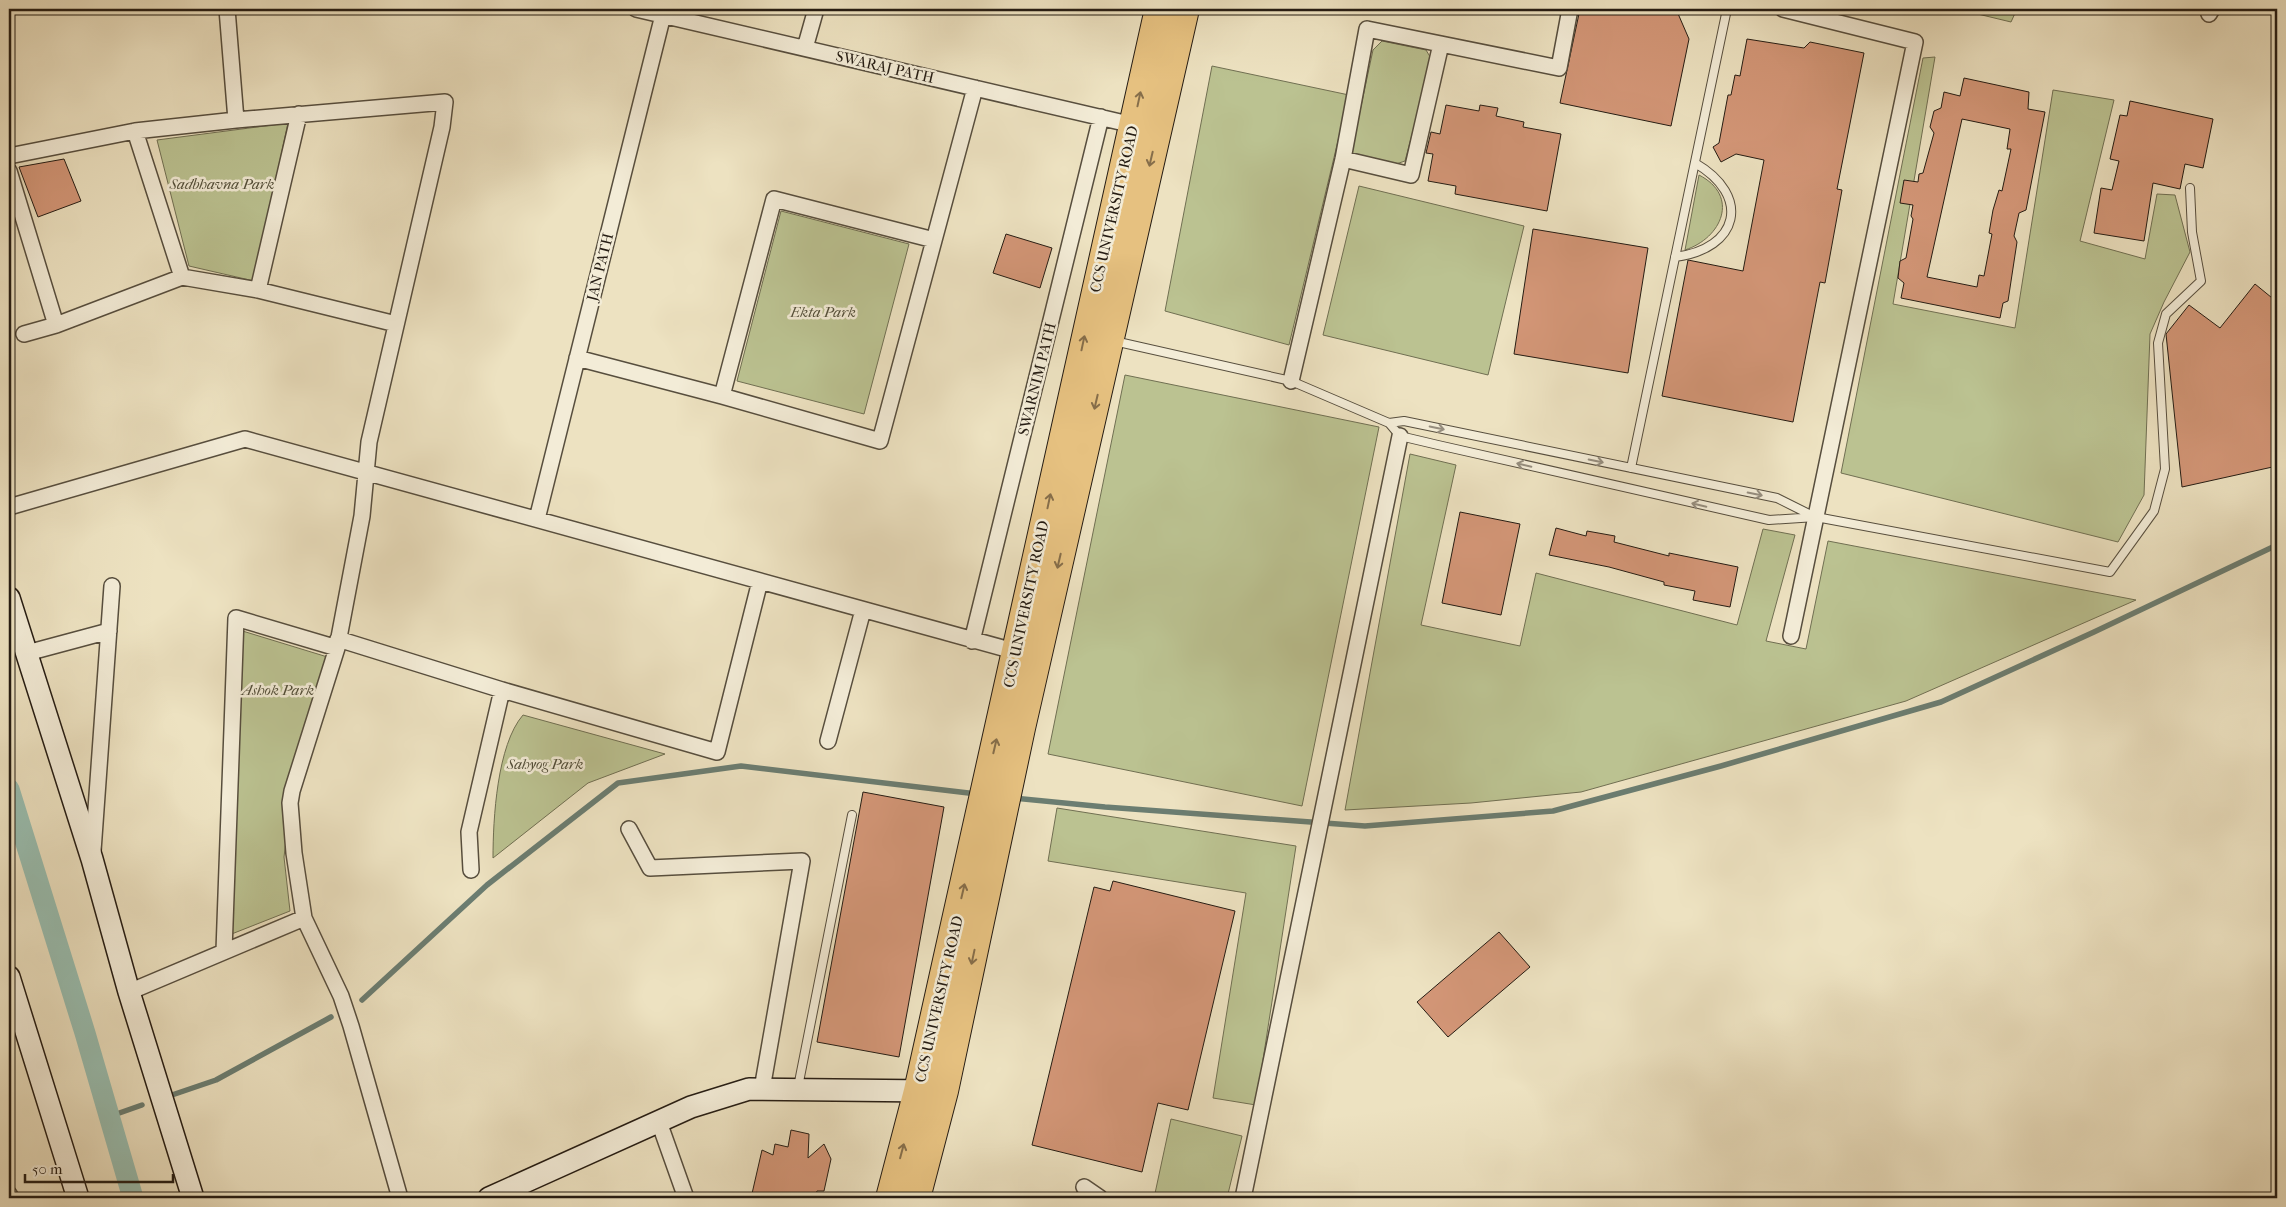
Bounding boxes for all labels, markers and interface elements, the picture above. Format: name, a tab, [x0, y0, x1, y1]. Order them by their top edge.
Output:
street label: SWARAJ PATH	[834, 47, 936, 87]
one-way arrow	[1135, 91, 1144, 107]
street label: CCS UNIVERSITY ROAD	[1086, 124, 1142, 294]
one-way arrow	[1146, 150, 1155, 166]
park label: Sadbhavna Park	[169, 175, 275, 193]
street label: JAN PATH	[583, 231, 617, 304]
park label: Ekta Park	[789, 303, 856, 321]
street label: SWARNIM PATH	[1014, 320, 1060, 438]
one-way arrow	[1079, 335, 1088, 351]
one-way arrow	[1090, 394, 1100, 410]
one-way arrow	[1429, 424, 1445, 433]
one-way arrow	[1588, 457, 1604, 466]
one-way arrow	[1516, 459, 1532, 469]
one-way arrow	[1747, 489, 1763, 499]
one-way arrow	[1045, 494, 1054, 510]
one-way arrow	[1692, 499, 1708, 509]
street label: CCS UNIVERSITY ROAD	[999, 519, 1053, 689]
one-way arrow	[1054, 552, 1063, 568]
park label: Ashok Park	[240, 681, 314, 699]
one-way arrow	[991, 738, 1000, 754]
park label: Sahyog Park	[506, 755, 583, 773]
one-way arrow	[959, 883, 968, 899]
street label: CCS UNIVERSITY ROAD	[911, 914, 967, 1084]
one-way arrow	[968, 948, 977, 964]
one-way arrow	[898, 1144, 907, 1160]
scale bar	[25, 1152, 172, 1184]
text: 50 m	[32, 1160, 63, 1178]

